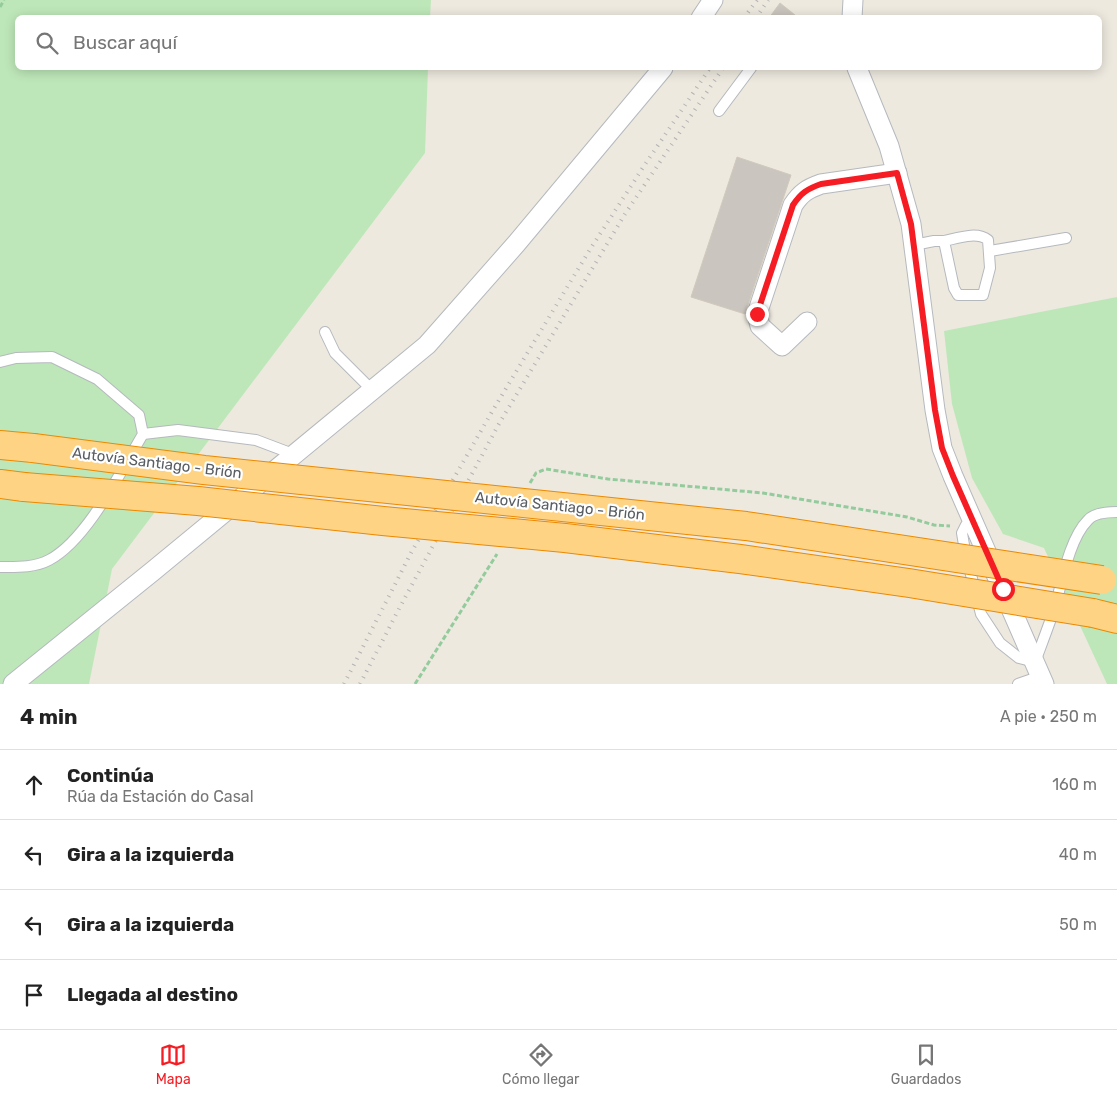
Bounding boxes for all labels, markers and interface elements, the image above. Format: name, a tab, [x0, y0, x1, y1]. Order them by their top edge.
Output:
search box	[15, 15, 1102, 70]
icon: search	[33, 29, 61, 57]
text: Buscar aquí	[73, 31, 177, 54]
route end	[746, 303, 769, 326]
street label: Autovía Santiago - Brión	[71, 444, 243, 482]
street label: Autovía Santiago - Brión	[474, 488, 646, 524]
route start	[992, 578, 1015, 601]
text: 4 min	[20, 704, 78, 729]
text: A pie · 250 m	[1000, 707, 1097, 726]
text: Continúa	[67, 764, 154, 787]
icon: ahead	[20, 771, 48, 799]
text: 160 m	[1052, 775, 1097, 794]
text: Rúa da Estación do Casal	[67, 787, 254, 806]
icon: left	[20, 841, 48, 869]
text: Gira a la izquierda	[67, 843, 234, 866]
text: 40 m	[1059, 845, 1097, 864]
icon: left	[20, 911, 48, 939]
text: Gira a la izquierda	[67, 913, 234, 936]
text: 50 m	[1059, 915, 1097, 934]
icon: arrive	[20, 981, 48, 1009]
text: Llegada al destino	[67, 983, 238, 1006]
tab: Mapa	[156, 1041, 191, 1088]
tab: Cómo llegar	[502, 1041, 579, 1088]
tab: Guardados	[891, 1041, 961, 1088]

